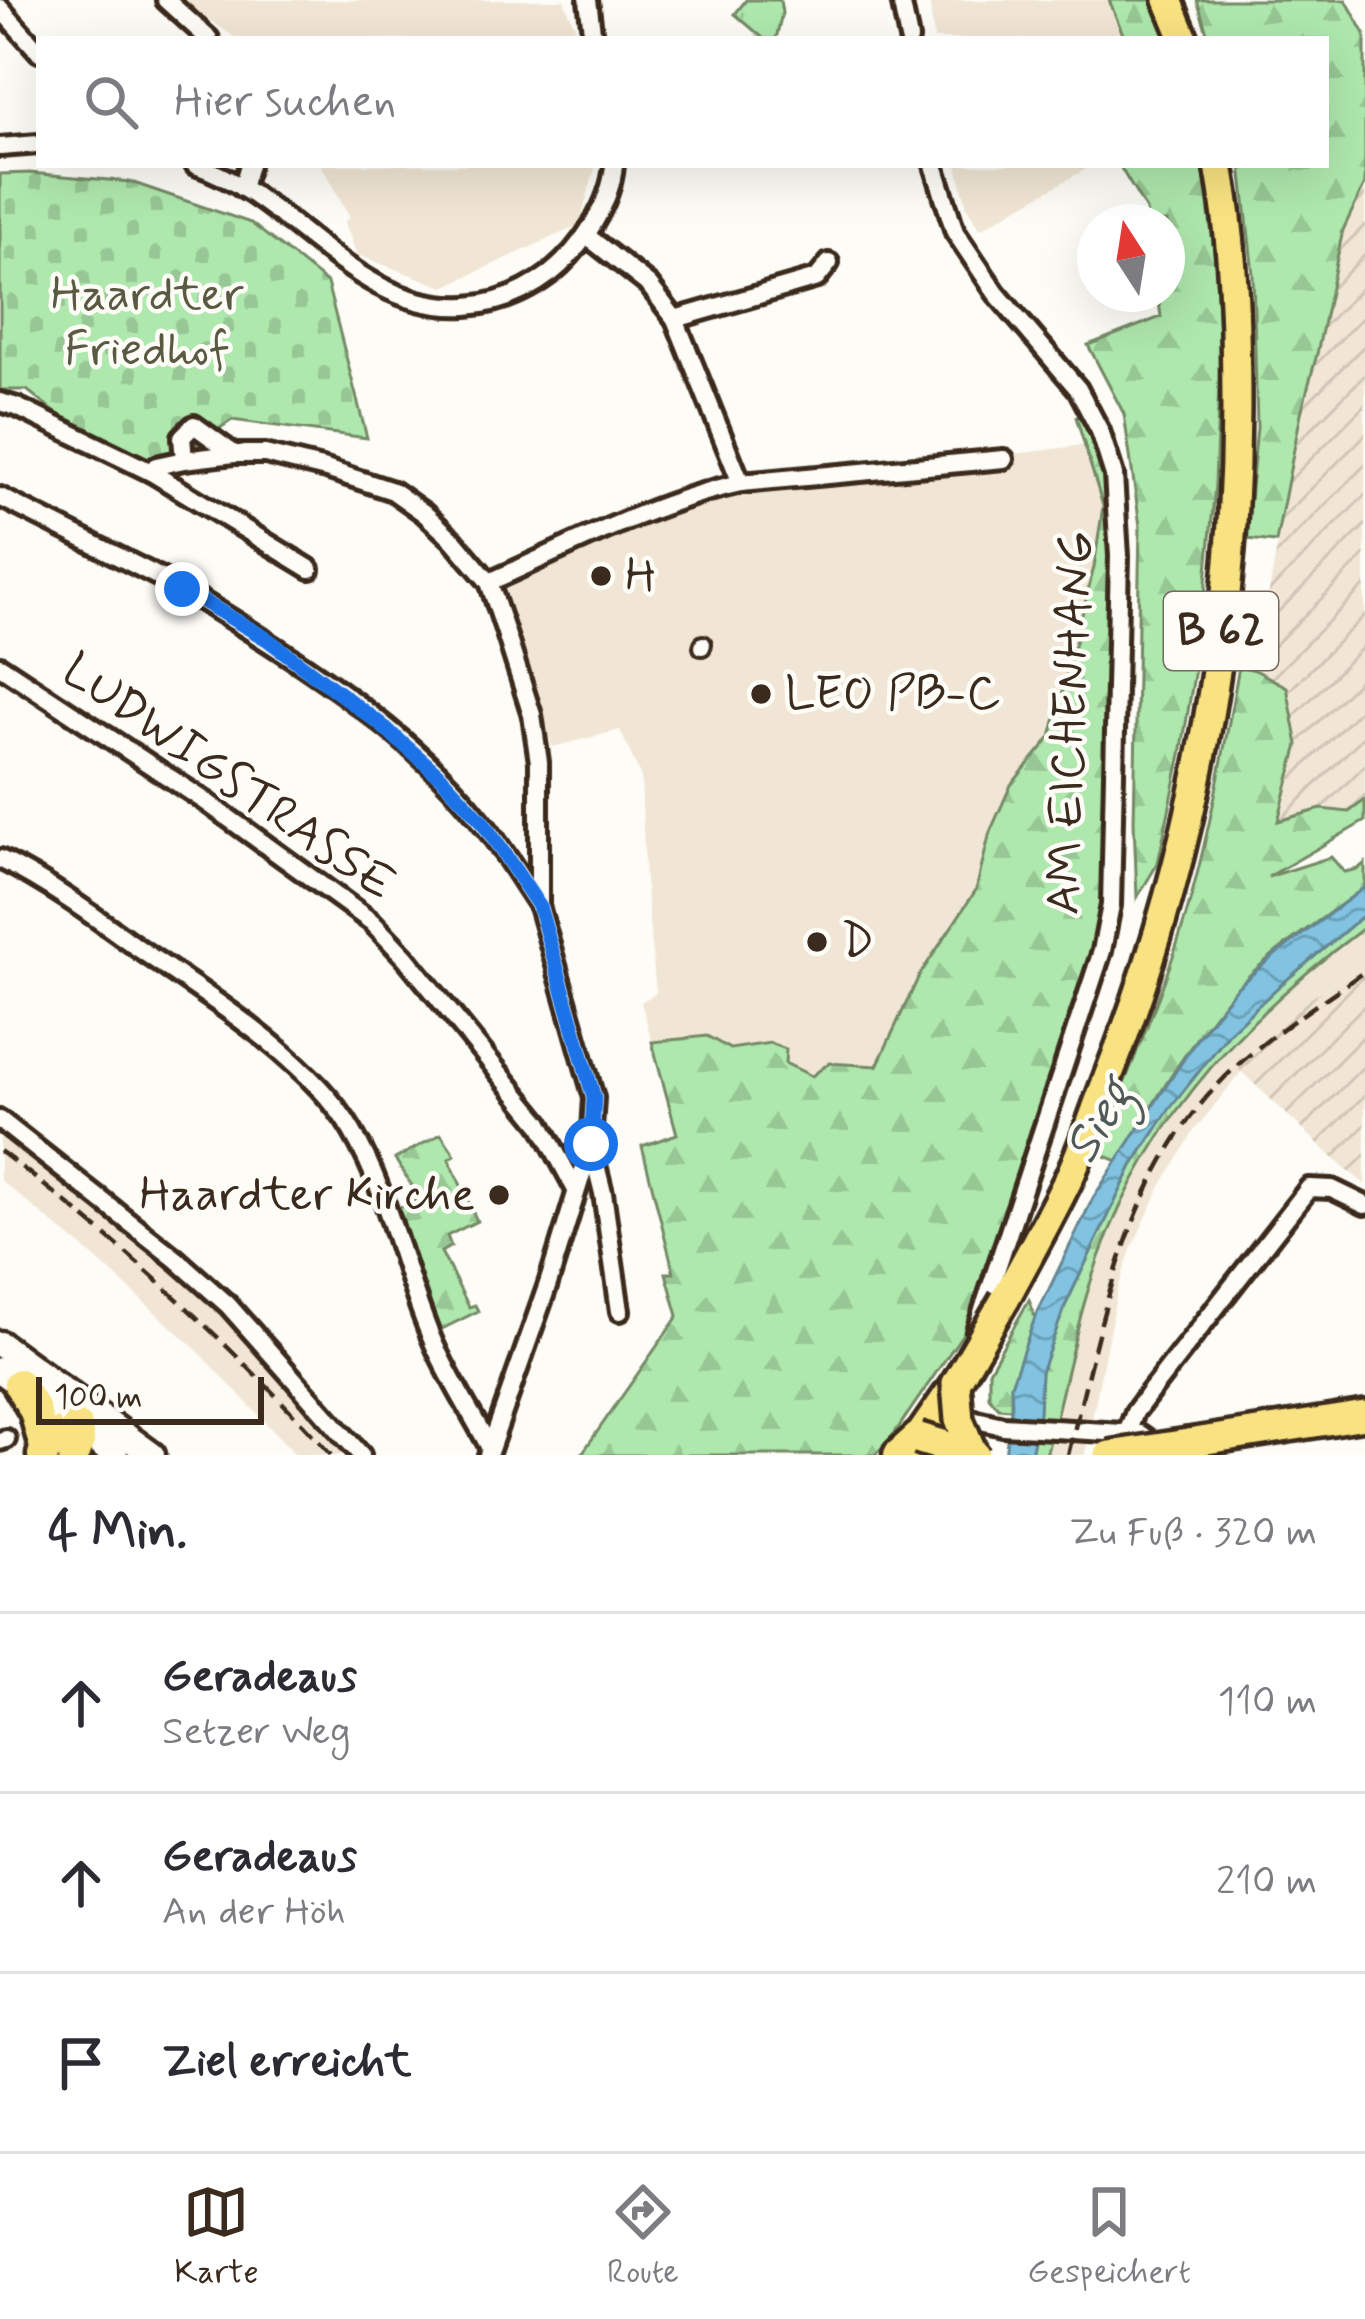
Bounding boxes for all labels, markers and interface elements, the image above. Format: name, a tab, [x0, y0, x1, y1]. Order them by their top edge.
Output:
search box	[36, 36, 1329, 168]
icon: search	[78, 69, 144, 135]
text: Hier suchen	[174, 73, 396, 132]
north arrow	[1077, 204, 1185, 312]
park label: Haardter Friedhof	[50, 264, 244, 382]
street label: AM EICHENHANG	[1033, 530, 1109, 916]
place label: H	[625, 545, 656, 608]
route end	[155, 562, 209, 616]
marker: H	[588, 563, 614, 589]
road number: B 62	[1164, 592, 1278, 670]
street label: LUDWIGSTRASSE	[49, 640, 407, 916]
place label: LEO PB-C	[785, 663, 1001, 726]
marker: LEO PB-C	[748, 681, 774, 707]
place label: D	[841, 911, 874, 974]
marker: D	[804, 929, 830, 955]
water label: Sieg	[1049, 1063, 1158, 1179]
route start	[564, 1117, 618, 1171]
place label: Haardter Kirche	[139, 1164, 475, 1227]
marker: Haardter Kirche	[486, 1182, 512, 1208]
scale bar	[36, 1371, 264, 1424]
text: 100 m	[54, 1376, 143, 1420]
text: 4 Min.	[48, 1500, 187, 1566]
text: Zu Fuß · 320 m	[1069, 1508, 1317, 1559]
text: Geradeaus	[162, 1648, 357, 1707]
icon: ahead	[48, 1670, 114, 1736]
text: 110 m	[1218, 1677, 1317, 1728]
text: Setzer Weg	[162, 1707, 350, 1758]
text: Geradeaus	[162, 1828, 357, 1887]
icon: ahead	[48, 1850, 114, 1916]
text: 210 m	[1216, 1857, 1317, 1908]
text: An der Höh	[162, 1887, 346, 1938]
icon: arrive	[48, 2030, 114, 2096]
text: Ziel erreicht	[162, 2033, 412, 2092]
tab: Karte	[174, 2179, 259, 2295]
tab: Route	[607, 2179, 679, 2295]
tab: Gespeichert	[1027, 2179, 1191, 2295]

